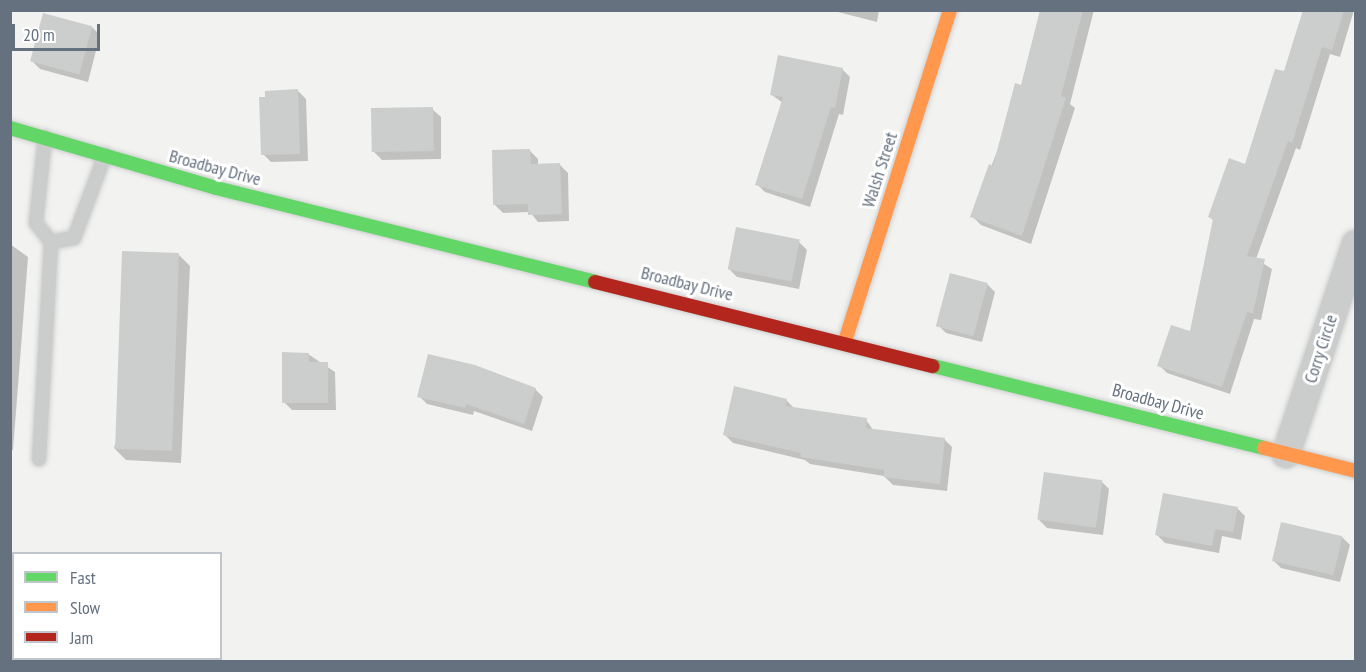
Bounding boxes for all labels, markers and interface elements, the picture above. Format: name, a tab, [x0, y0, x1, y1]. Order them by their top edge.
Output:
scale bar	[15, 12, 104, 50]
text: 20 m	[23, 23, 55, 46]
street label: Walsh Street	[858, 130, 902, 210]
street label: Broadbay Drive	[167, 145, 263, 191]
street label: Broadbay Drive	[639, 262, 735, 306]
street label: Corry Circle	[1300, 312, 1342, 386]
street label: Broadbay Drive	[1110, 379, 1206, 425]
legend	[12, 552, 222, 660]
text: Fast	[70, 566, 96, 589]
text: Slow	[70, 596, 100, 619]
text: Jam	[70, 626, 93, 649]

